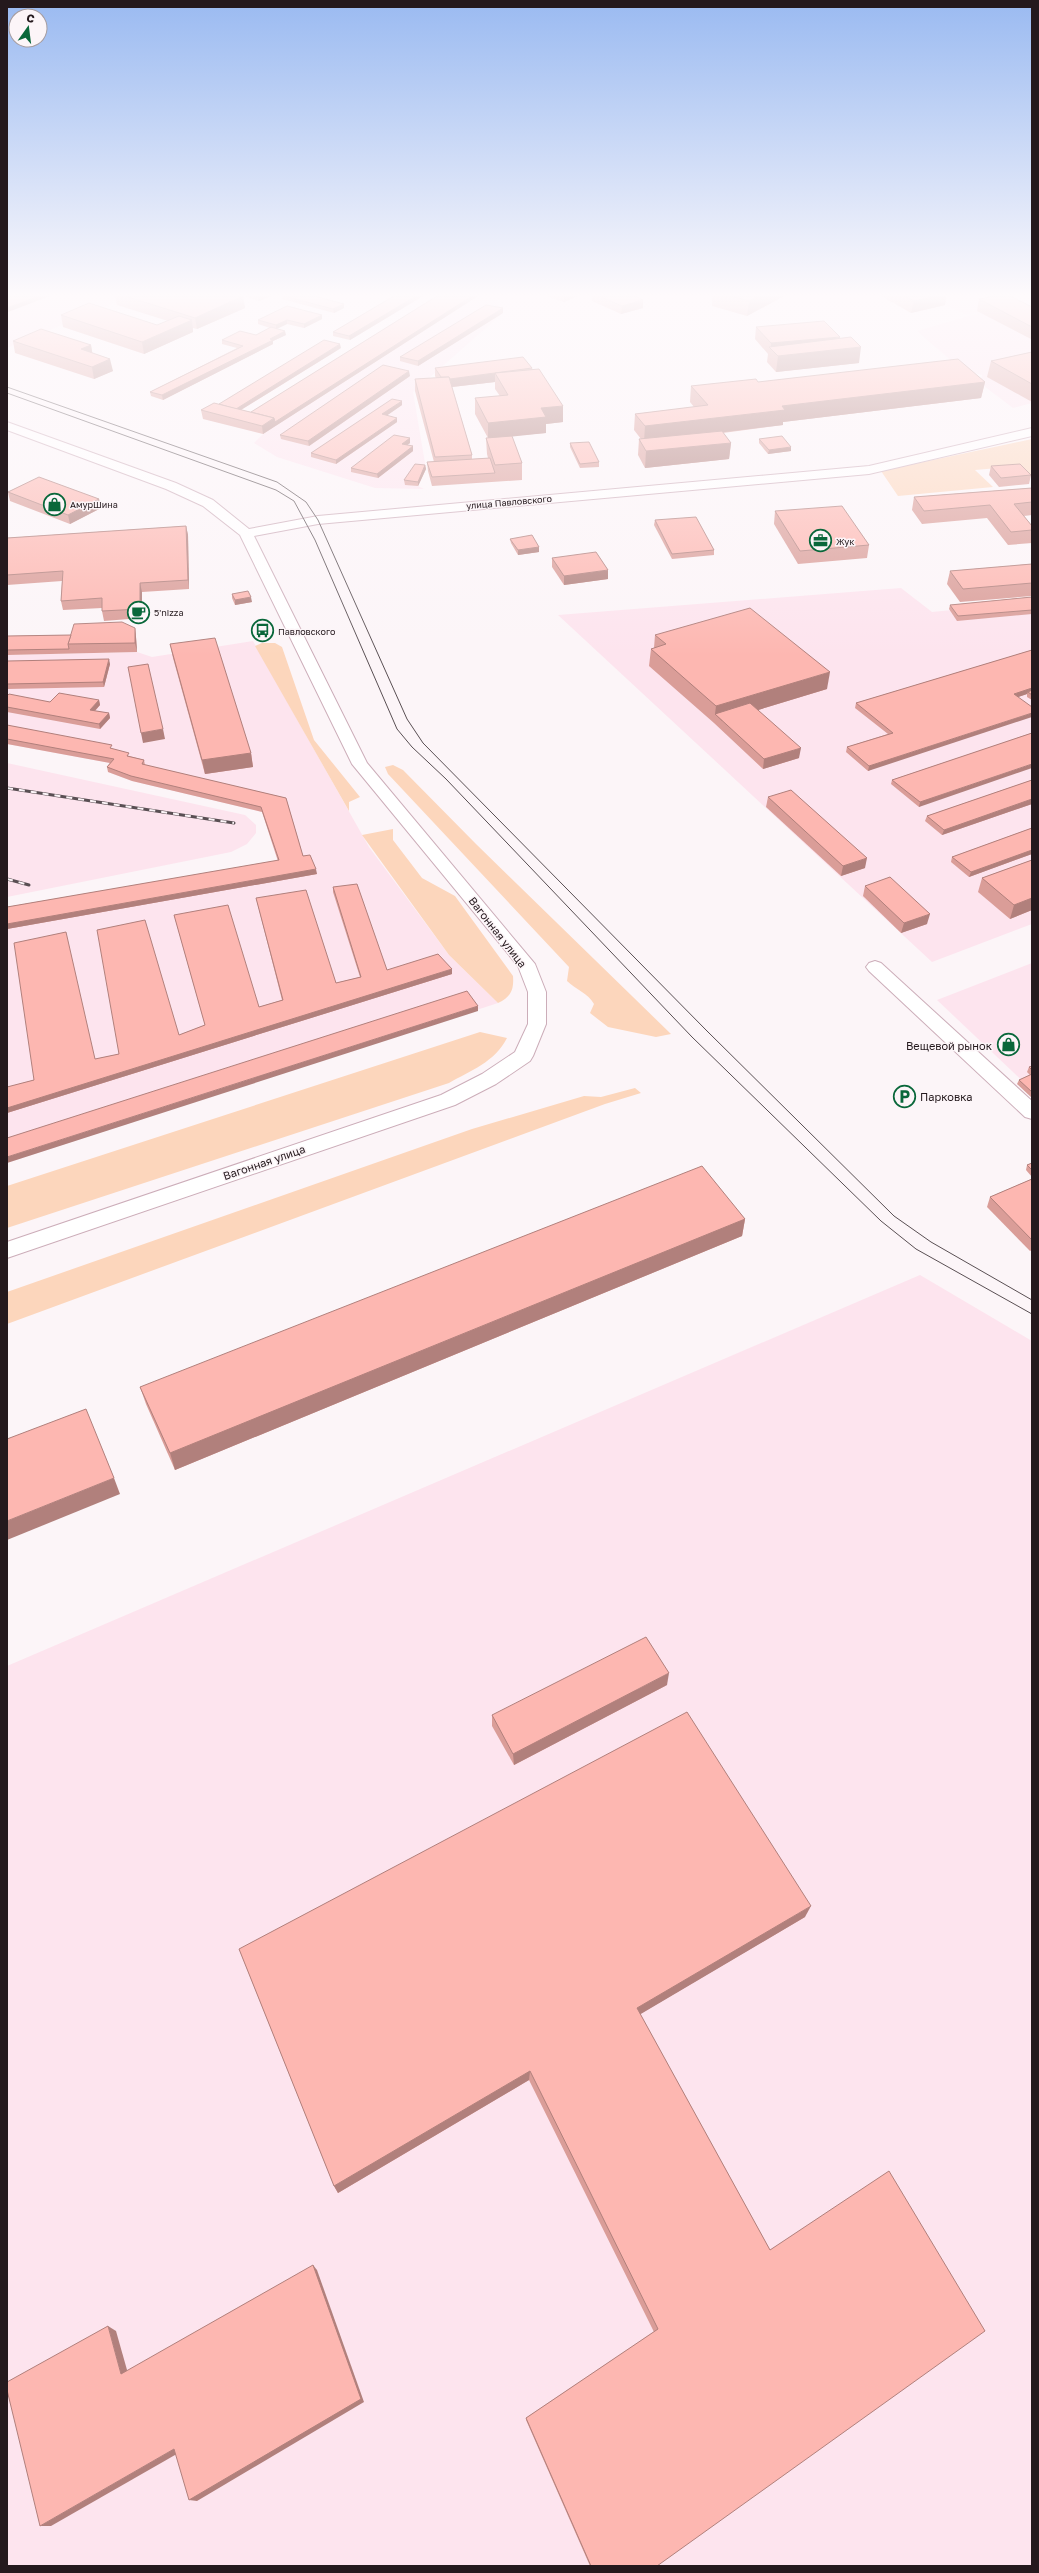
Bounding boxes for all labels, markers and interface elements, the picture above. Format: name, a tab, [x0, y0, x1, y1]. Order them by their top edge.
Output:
north arrow	[8, 8, 48, 48]
text: С	[25, 11, 36, 25]
shop icon: АмурШина	[42, 491, 68, 517]
street label: улица Павловского	[466, 493, 552, 511]
place label: АмурШина	[70, 499, 118, 510]
office icon: Жук	[807, 528, 833, 554]
place label: Жук	[836, 536, 855, 547]
cafe icon: 5'nizza	[126, 599, 152, 625]
place label: 5'nizza	[154, 607, 184, 618]
bus stop icon: Павловского	[250, 618, 276, 644]
place label: Павловского	[278, 626, 335, 637]
street label: Вагонная улица	[466, 894, 530, 970]
shop icon: Вещевой рынок	[995, 1032, 1021, 1058]
place label: Вещевой рынок	[906, 1039, 993, 1052]
parking icon: Парковка	[891, 1083, 917, 1109]
place label: Парковка	[920, 1090, 973, 1103]
street label: Вагонная улица	[221, 1142, 307, 1182]

